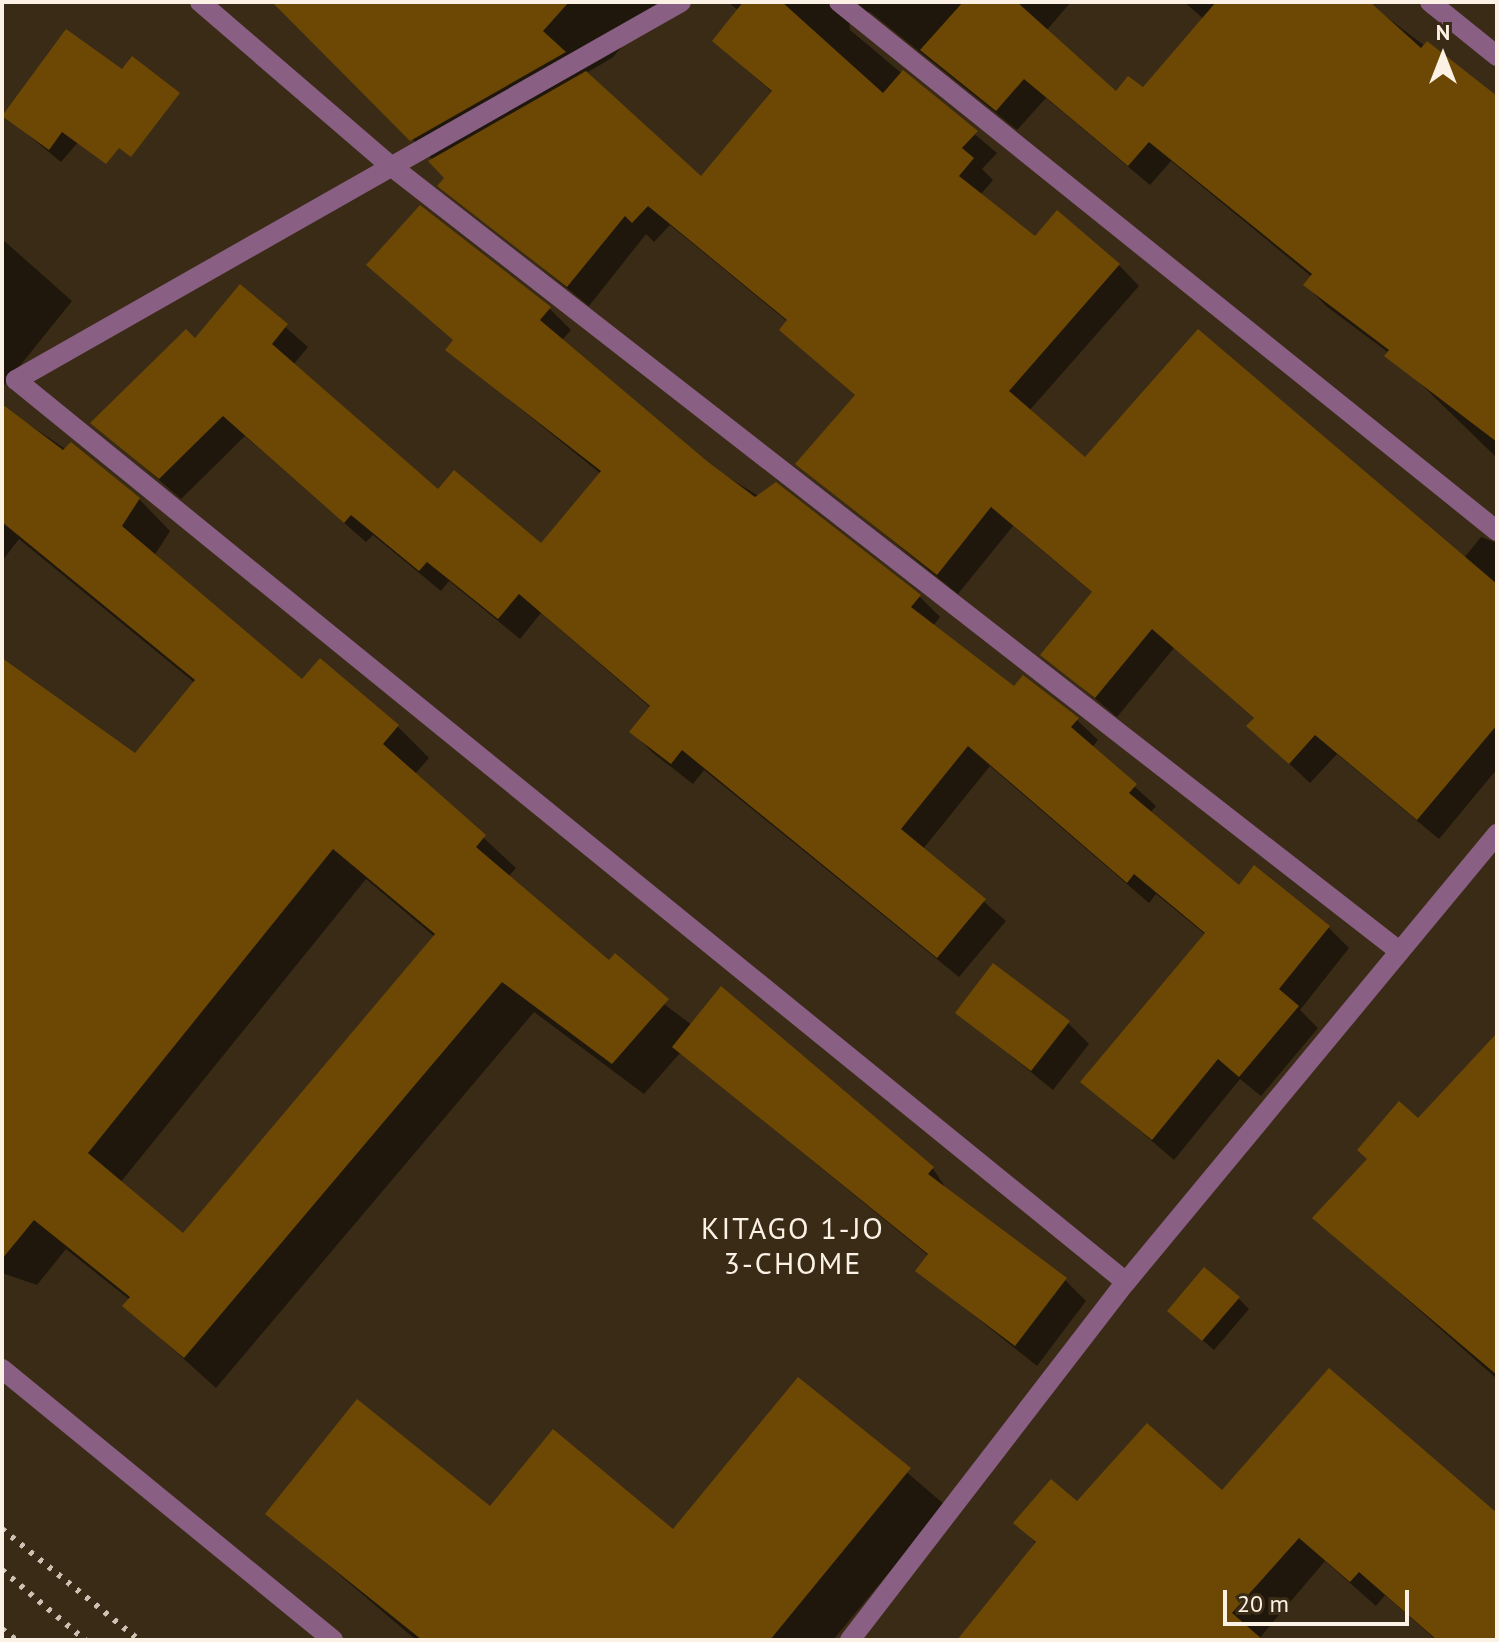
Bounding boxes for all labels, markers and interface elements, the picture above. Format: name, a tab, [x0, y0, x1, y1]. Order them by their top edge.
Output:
north arrow	[1403, 16, 1483, 96]
text: N	[1436, 18, 1450, 46]
district label: KITAGO 1-JO 3-CHOME	[701, 1210, 885, 1280]
scale bar	[1227, 1574, 1413, 1624]
text: 20 m	[1237, 1588, 1289, 1619]

